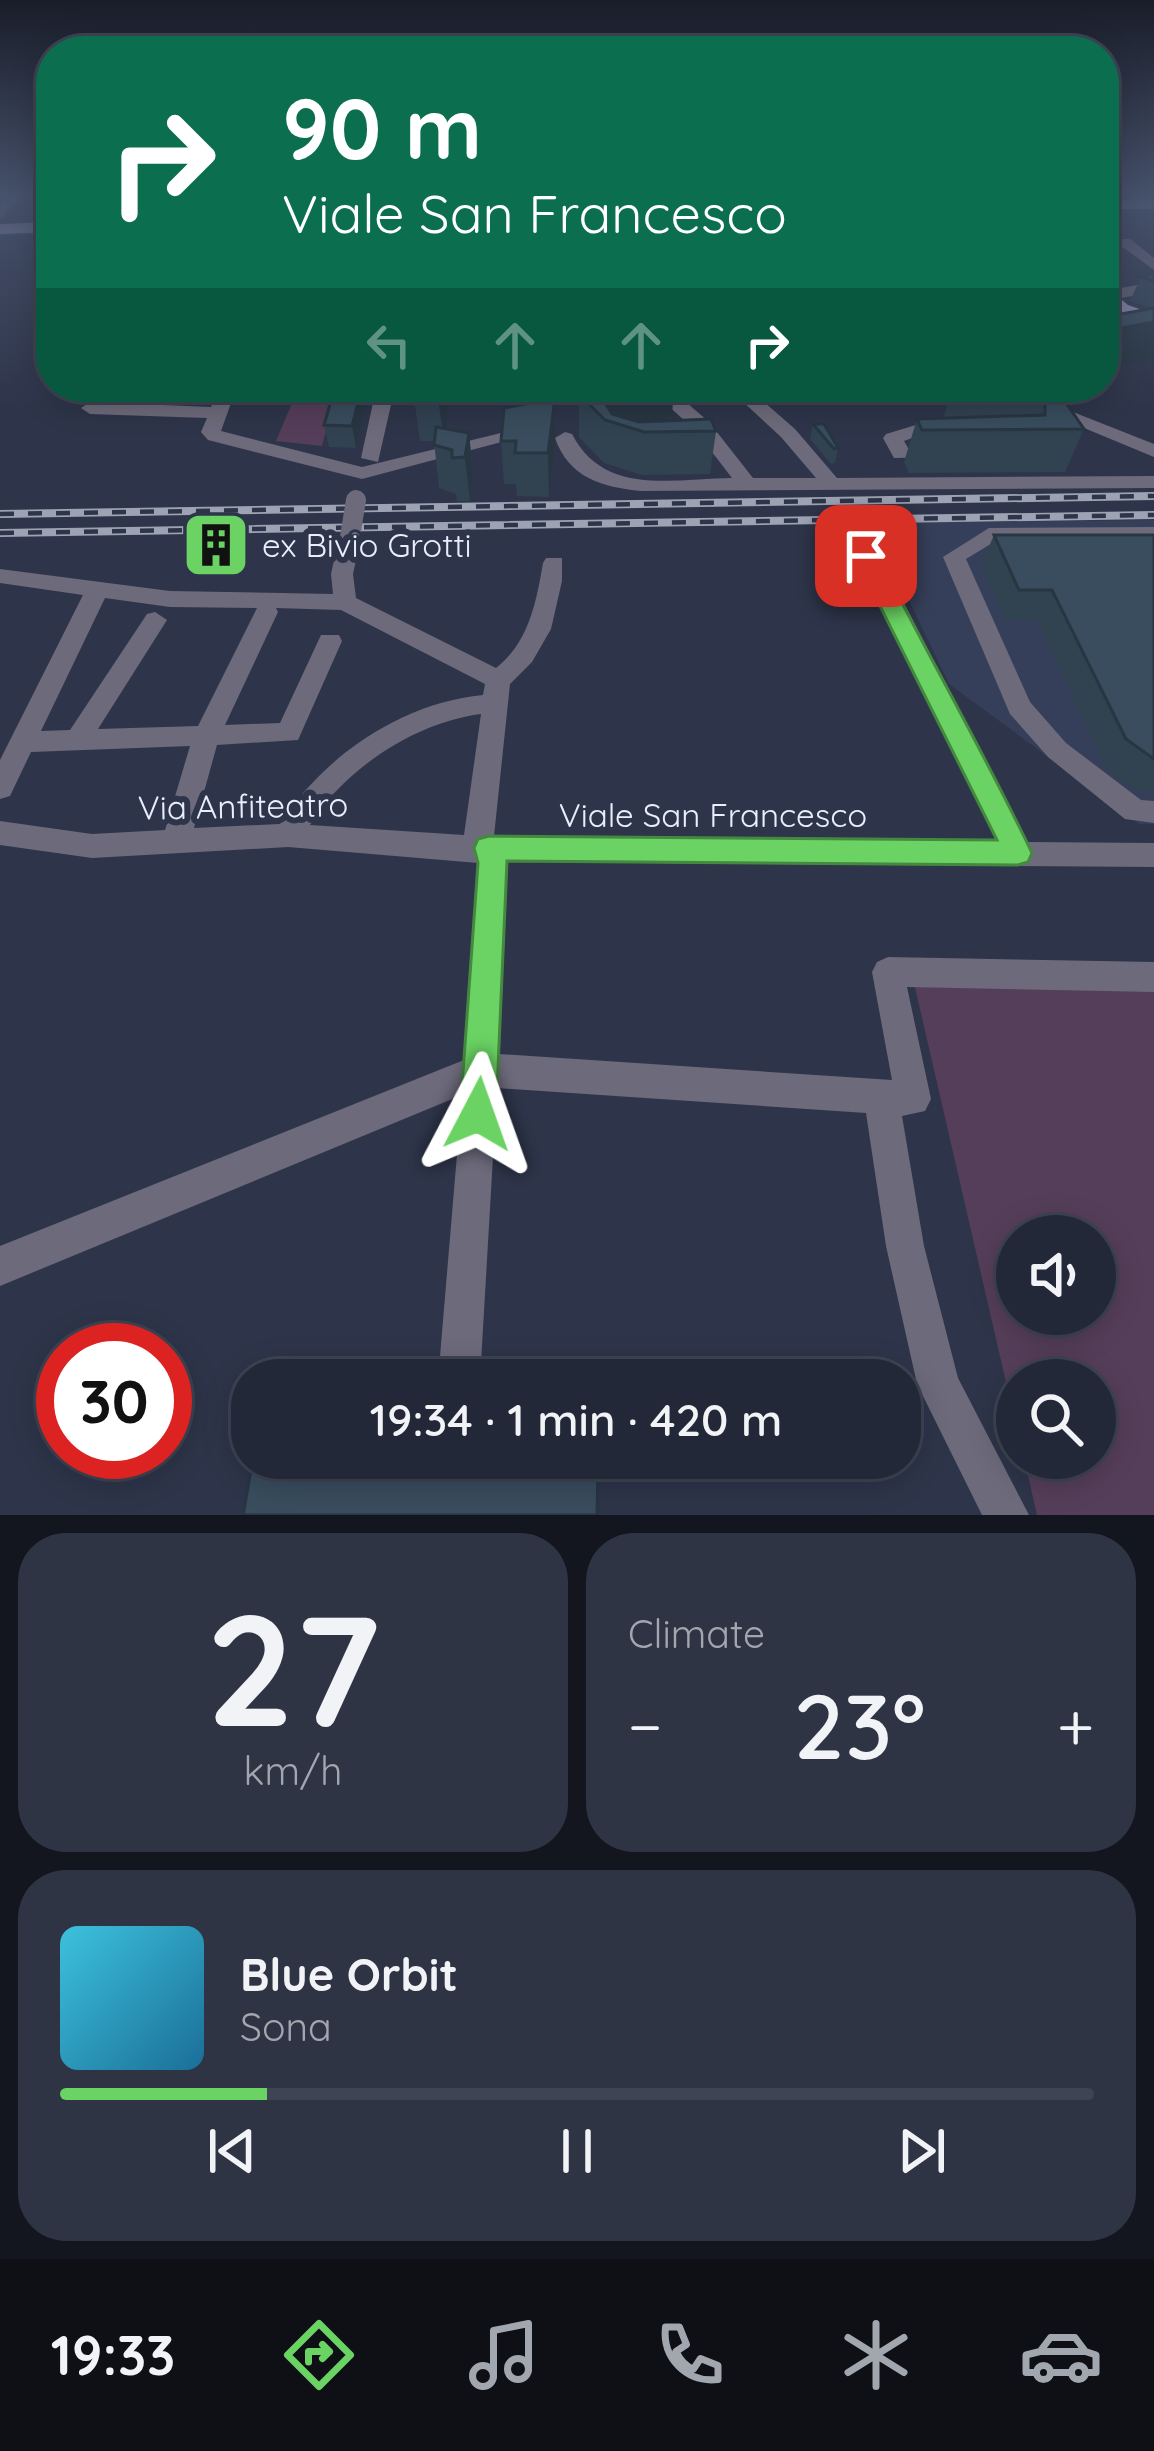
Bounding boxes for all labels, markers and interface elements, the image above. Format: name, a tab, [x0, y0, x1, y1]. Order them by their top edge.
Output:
text: 90 m	[282, 75, 482, 180]
icon: right	[84, 84, 240, 240]
text: Viale San Francesco	[282, 179, 787, 247]
icon: left	[356, 312, 422, 378]
icon: ahead	[482, 312, 548, 378]
icon: ahead	[608, 312, 674, 378]
icon: right	[734, 312, 800, 378]
pin	[815, 505, 917, 607]
building icon: ex Bivio Grotti	[181, 510, 251, 580]
icon: arrive	[833, 523, 899, 589]
place label: ex Bivio Grotti	[262, 524, 472, 565]
street label: Via Anfiteatro	[138, 783, 348, 828]
street label: Viale San Francesco	[559, 794, 867, 835]
position arrow	[415, 1051, 541, 1177]
map controls	[996, 1215, 1116, 1479]
button: sound	[996, 1215, 1116, 1335]
speed limit sign: 30	[36, 1323, 192, 1479]
button: search	[996, 1359, 1116, 1479]
text: 19:34 · 1 min · 420 m	[370, 1391, 782, 1447]
text: 27	[206, 1570, 380, 1765]
text: Climate	[628, 1609, 765, 1658]
text: 23°	[793, 1669, 926, 1782]
text: −	[628, 1684, 662, 1767]
text: +	[1057, 1684, 1094, 1767]
text: km/h	[244, 1746, 342, 1795]
text: Blue Orbit	[240, 1946, 458, 2002]
text: Sona	[240, 2002, 332, 2051]
icon: previous	[199, 2118, 265, 2184]
icon: pause	[544, 2118, 610, 2184]
icon: next	[889, 2118, 955, 2184]
icon: directions	[277, 2313, 361, 2397]
icon: music	[462, 2313, 546, 2397]
icon: phone	[648, 2313, 732, 2397]
icon: climate	[834, 2313, 918, 2397]
icon: car	[1019, 2313, 1103, 2397]
text: 19:33	[51, 2321, 175, 2389]

